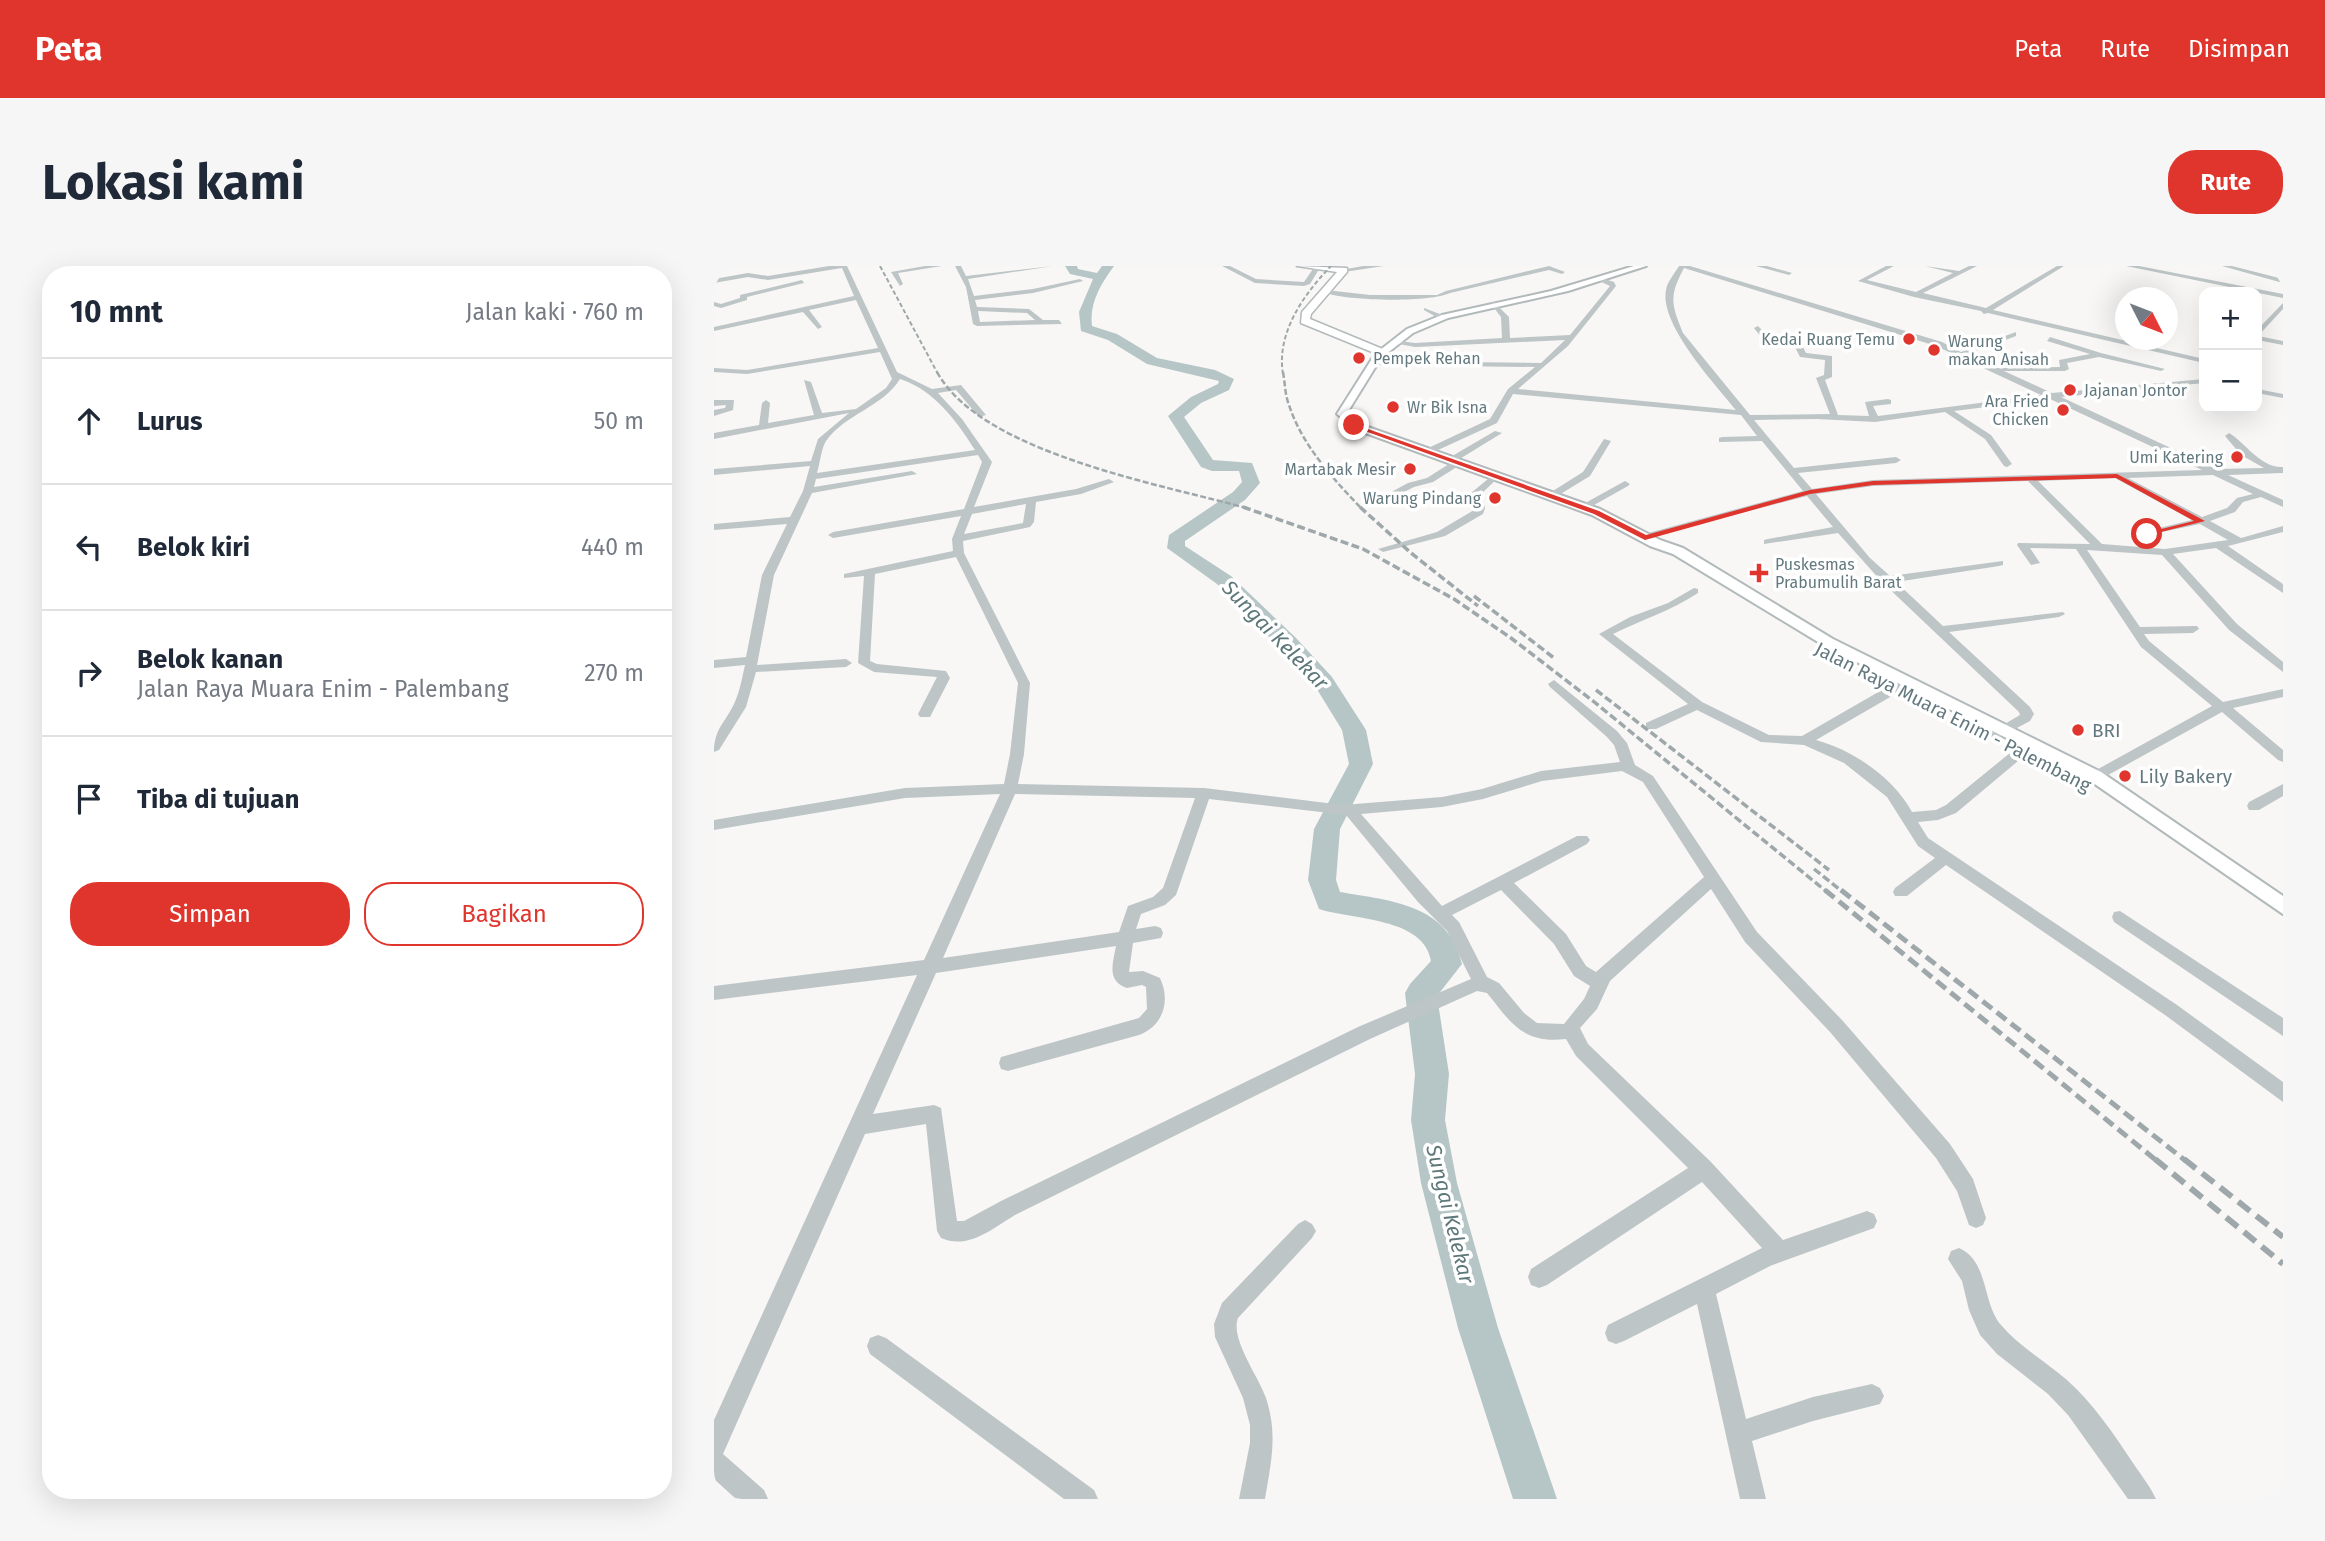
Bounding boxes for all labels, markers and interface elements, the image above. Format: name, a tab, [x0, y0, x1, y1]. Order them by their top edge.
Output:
text: Peta	[35, 29, 102, 69]
text: Peta	[2014, 35, 2062, 63]
text: Rute	[2100, 35, 2150, 63]
text: Disimpan	[2188, 35, 2290, 63]
button: Rute	[2168, 150, 2283, 214]
text: Lokasi kami	[42, 153, 305, 212]
north arrow	[2115, 287, 2178, 350]
map controls	[2199, 287, 2262, 413]
button: +	[2199, 287, 2262, 350]
text: 10 mnt	[70, 294, 163, 330]
text: Jalan kaki · 760 m	[465, 298, 644, 326]
place label: Kedai Ruang Temu	[1761, 330, 1895, 349]
marker: Kedai Ruang Temu	[1901, 331, 1917, 347]
place label: Warung makan Anisah	[1948, 332, 2049, 369]
marker: Warung makan Anisah	[1926, 342, 1942, 358]
place label: Pempek Rehan	[1373, 349, 1481, 368]
marker: Pempek Rehan	[1351, 350, 1367, 366]
button: −	[2199, 350, 2262, 413]
place label: Jajanan Jontor	[2084, 381, 2188, 400]
marker: Jajanan Jontor	[2062, 382, 2078, 398]
place label: Ara Fried Chicken	[1985, 392, 2049, 429]
place label: Wr Bik Isna	[1407, 398, 1488, 417]
marker: Wr Bik Isna	[1385, 399, 1401, 415]
icon: ahead	[70, 402, 108, 440]
marker: Ara Fried Chicken	[2055, 402, 2071, 418]
text: Lurus	[137, 406, 203, 437]
text: 50 m	[594, 407, 644, 435]
route end	[1338, 409, 1369, 440]
place label: Umi Katering	[2129, 448, 2224, 467]
marker: Umi Katering	[2229, 449, 2245, 465]
place label: Martabak Mesir	[1284, 460, 1397, 479]
marker: Martabak Mesir	[1402, 461, 1418, 477]
place label: Warung Pindang	[1363, 489, 1482, 508]
marker: Warung Pindang	[1487, 490, 1503, 506]
route start	[2131, 518, 2162, 549]
icon: left	[70, 528, 108, 566]
text: Belok kiri	[137, 532, 250, 563]
text: 440 m	[581, 533, 644, 561]
place label: Puskesmas Prabumulih Barat	[1775, 555, 1902, 592]
marker: Puskesmas Prabumulih Barat	[1749, 563, 1769, 583]
water label: Sungai Kelekar	[1216, 574, 1334, 696]
street label: Jalan Raya Muara Enim - Palembang	[1811, 637, 2095, 797]
text: Belok kanan	[137, 644, 283, 675]
icon: right	[70, 654, 108, 692]
text: 270 m	[584, 659, 644, 687]
text: Jalan Raya Muara Enim - Palembang	[137, 675, 509, 703]
place label: BRI	[2092, 719, 2121, 742]
marker: BRI	[2070, 722, 2086, 738]
place label: Lily Bakery	[2139, 765, 2233, 788]
marker: Lily Bakery	[2117, 768, 2133, 784]
icon: arrive	[70, 780, 108, 818]
text: Tiba di tujuan	[137, 784, 299, 815]
button: Simpan	[70, 882, 350, 946]
button: Bagikan	[364, 882, 644, 946]
water label: Sungai Kelekar	[1420, 1141, 1480, 1287]

